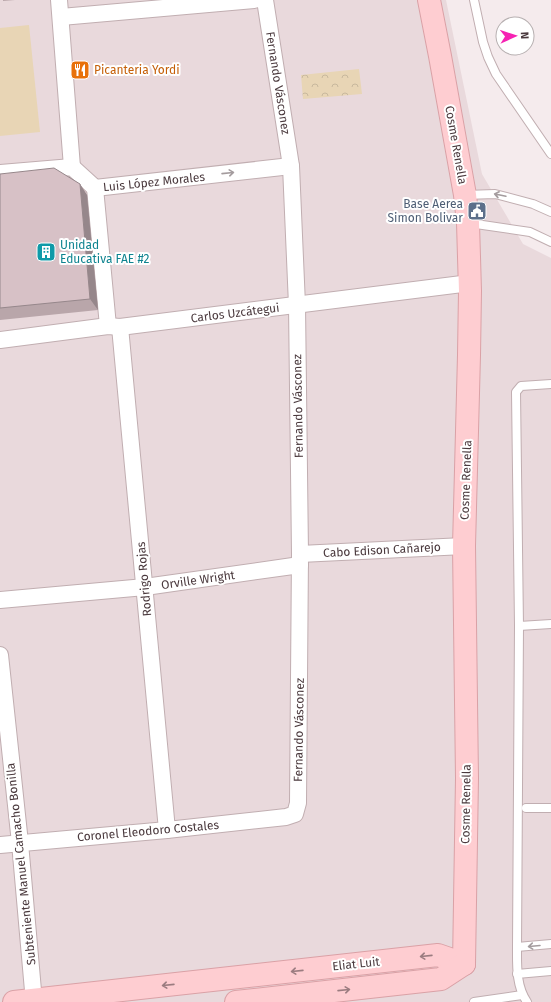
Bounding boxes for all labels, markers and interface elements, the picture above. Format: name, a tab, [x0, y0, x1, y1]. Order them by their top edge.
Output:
north arrow	[495, 16, 535, 56]
street label: Fernando Vásconez	[263, 31, 293, 135]
text: N	[518, 32, 531, 39]
restaurant icon: Picanteria Yordi	[69, 59, 91, 81]
place label: Picanteria Yordi	[94, 63, 180, 77]
street label: Cosme Renella	[442, 104, 470, 186]
street label: Luis López Morales	[102, 170, 206, 194]
one-way arrow	[221, 170, 234, 177]
one-way arrow	[494, 191, 507, 199]
place label: Base Aerea Simon Bolivar	[387, 197, 463, 225]
public building icon: Base Aerea Simon Bolivar	[466, 200, 488, 222]
place label: Unidad Educativa FAE #2	[60, 238, 150, 266]
building icon: Unidad Educativa FAE #2	[35, 241, 57, 263]
street label: Carlos Uzcátegui	[190, 301, 280, 325]
street label: Fernando Vásconez	[290, 354, 306, 458]
street label: Cosme Renella	[458, 440, 474, 520]
street label: Cabo Edison Cañarejo	[323, 540, 441, 560]
street label: Rodrigo Rojas	[134, 541, 154, 617]
street label: Orville Wright	[160, 568, 236, 592]
street label: Fernando Vásconez	[291, 678, 307, 782]
street label: Subteniente Manuel Camacho Bonilla	[3, 762, 39, 966]
street label: Cosme Renella	[458, 764, 474, 844]
street label: Coronel Eleodoro Costales	[76, 818, 220, 844]
one-way arrow	[528, 942, 541, 950]
one-way arrow	[420, 953, 433, 960]
street label: Eliat Luit	[332, 954, 381, 973]
one-way arrow	[291, 967, 304, 975]
one-way arrow	[162, 981, 175, 989]
one-way arrow	[337, 986, 350, 994]

